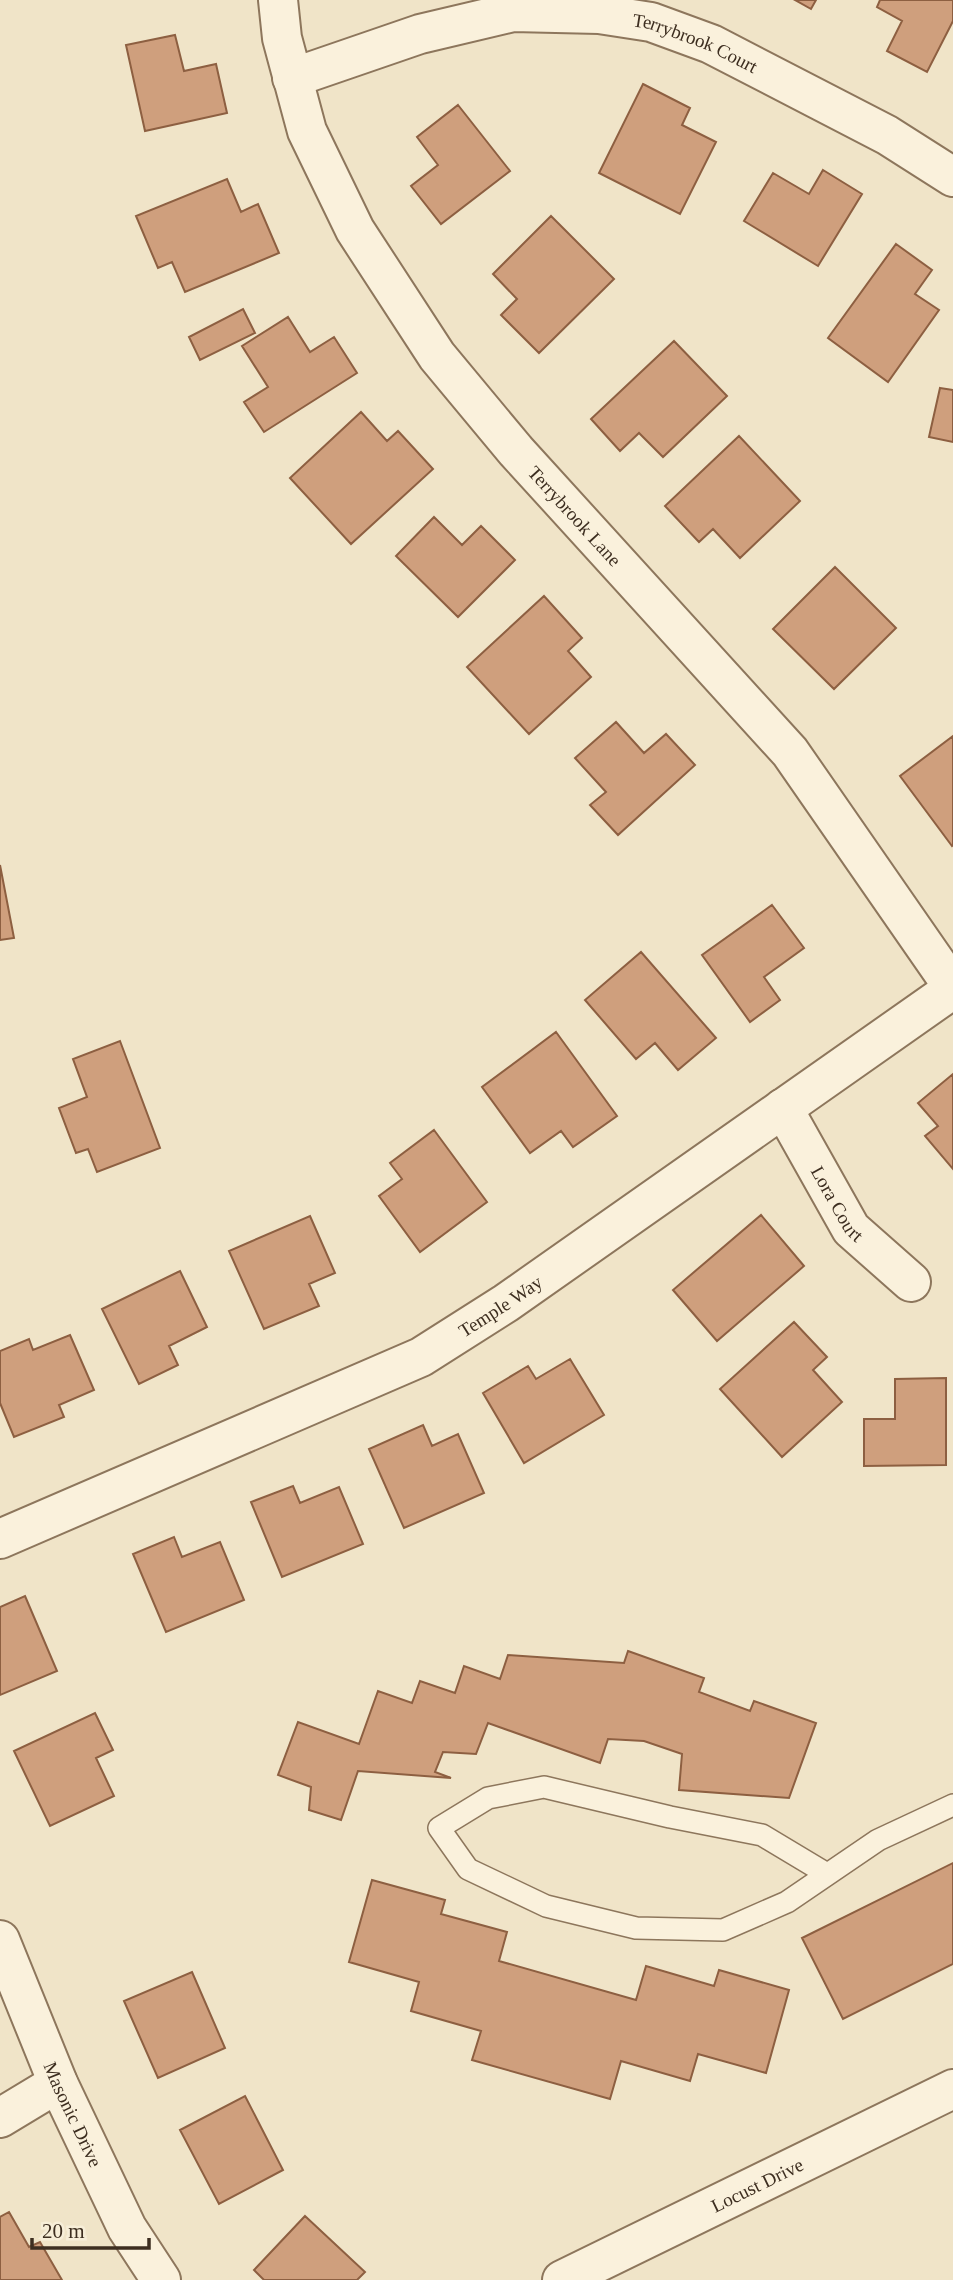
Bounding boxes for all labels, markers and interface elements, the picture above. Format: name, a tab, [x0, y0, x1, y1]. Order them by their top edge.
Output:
street label: Terrybrook Court	[631, 9, 762, 78]
street label: Terrybrook Lane	[524, 462, 625, 570]
street label: Lora Court	[807, 1162, 868, 1246]
street label: Temple Way	[455, 1271, 547, 1341]
street label: Masonic Drive	[40, 2059, 106, 2170]
street label: Locust Drive	[708, 2154, 807, 2217]
scale bar	[32, 2206, 149, 2250]
text: 20 m	[42, 2219, 85, 2243]

